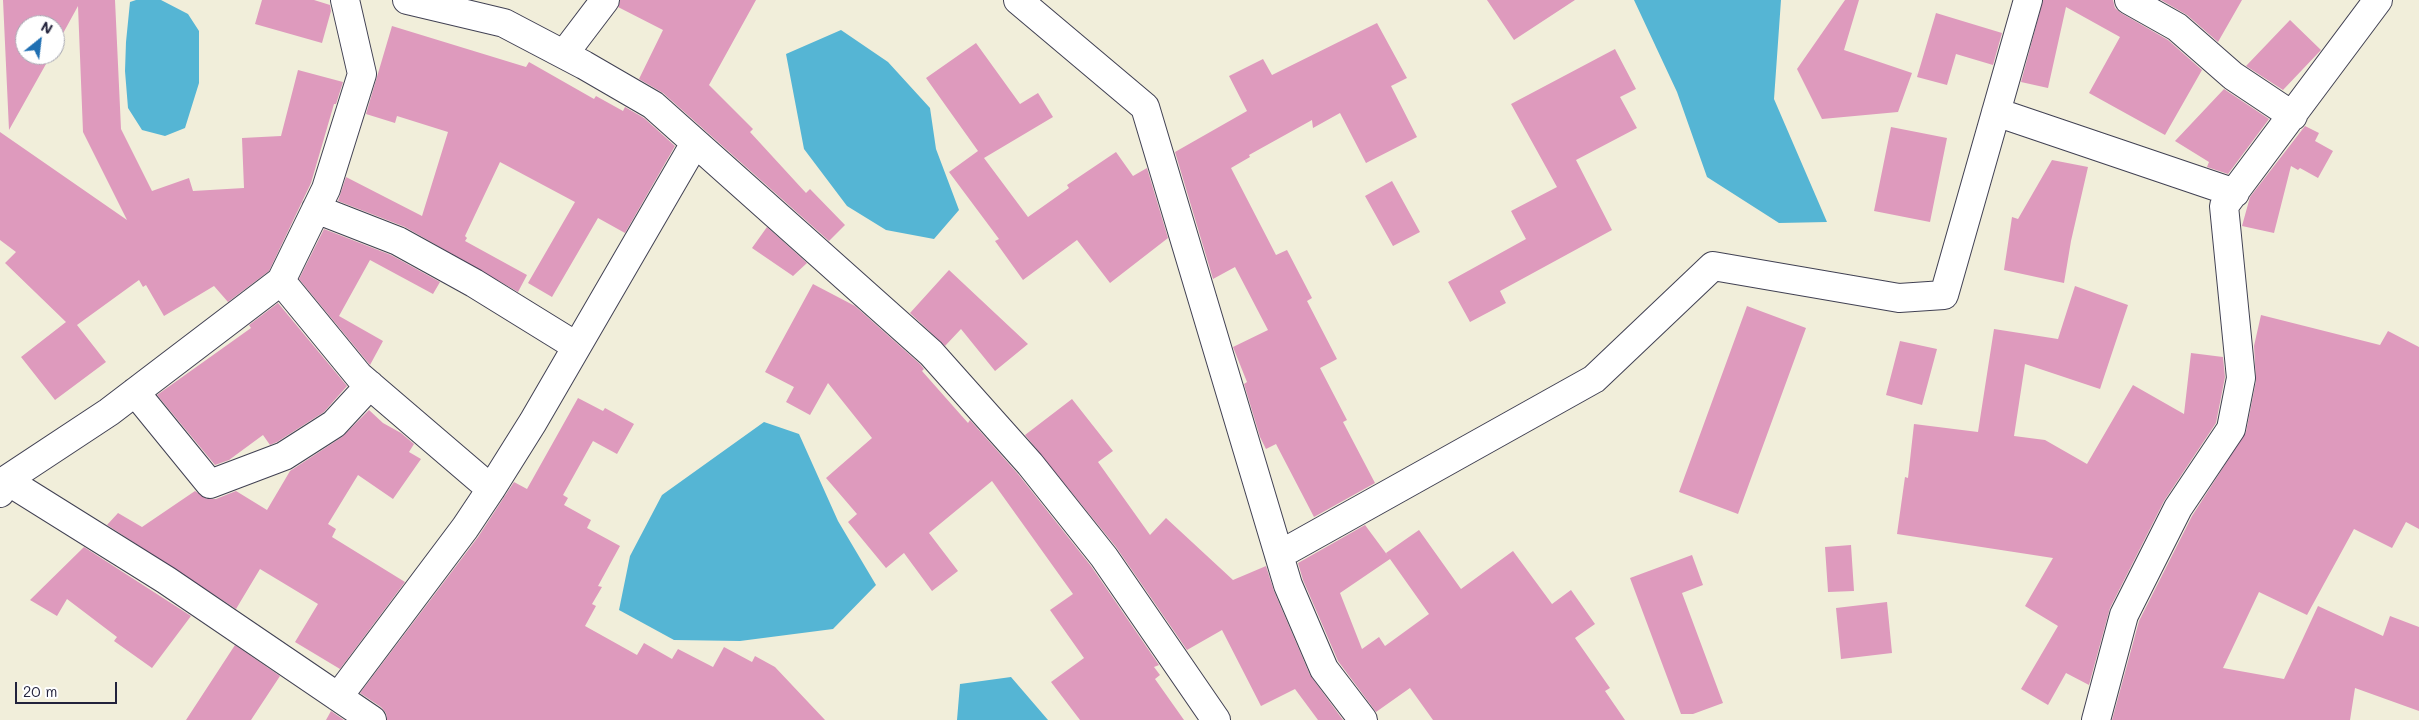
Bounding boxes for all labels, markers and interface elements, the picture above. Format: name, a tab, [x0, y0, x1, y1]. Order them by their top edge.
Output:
north arrow	[15, 15, 65, 65]
text: N	[38, 16, 56, 38]
scale bar	[18, 672, 120, 704]
text: 20 m	[23, 681, 57, 701]

